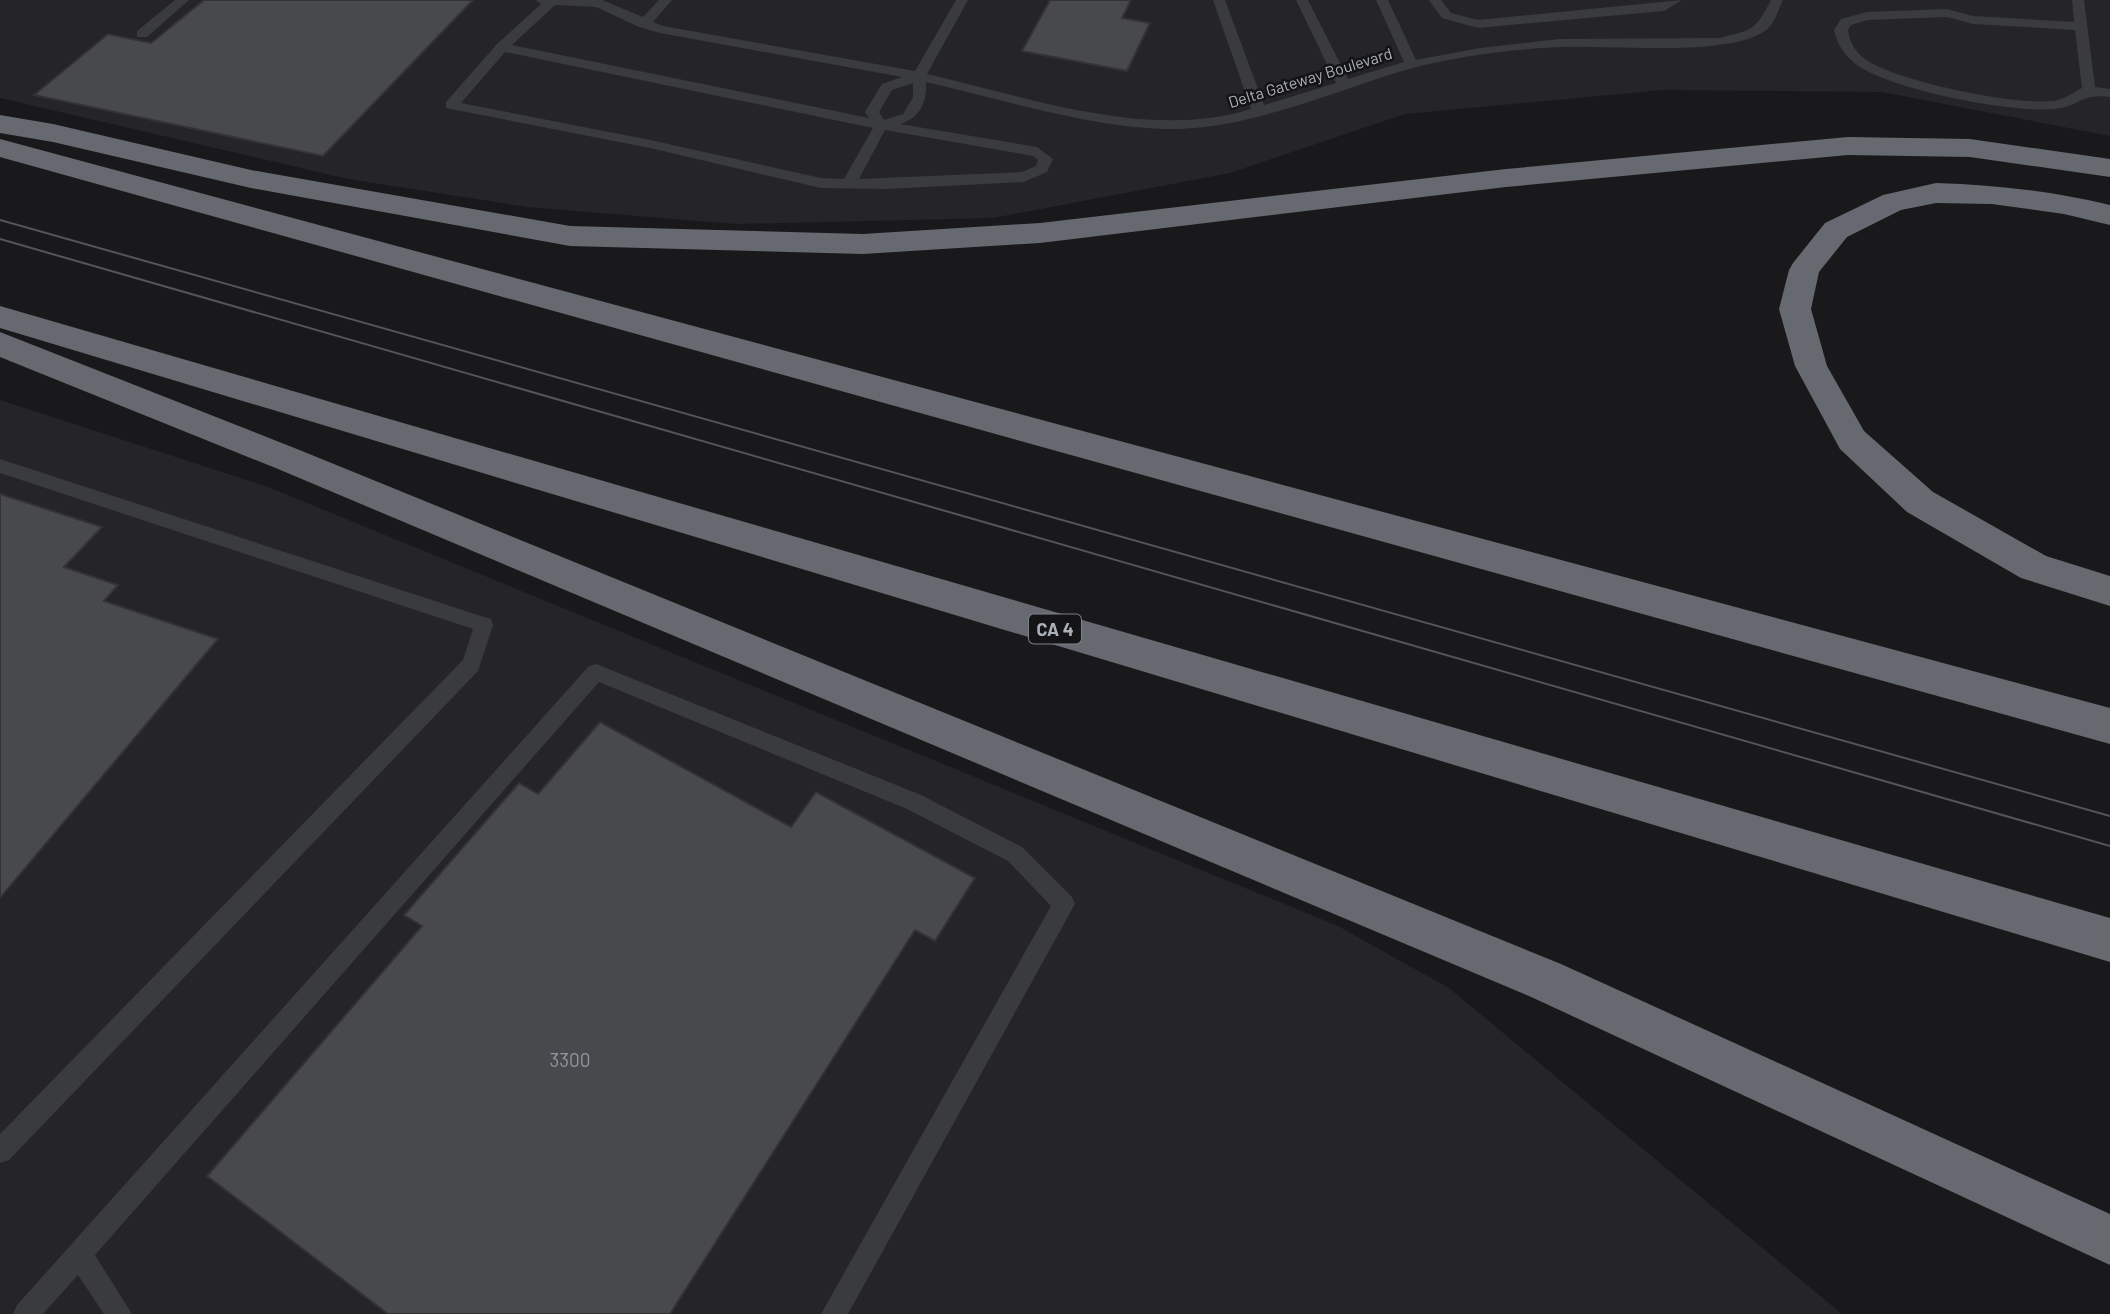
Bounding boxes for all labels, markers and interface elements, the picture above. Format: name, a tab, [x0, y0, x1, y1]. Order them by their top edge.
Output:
street label: Delta Gateway Boulevard	[1226, 43, 1394, 111]
road number: CA 4	[1029, 614, 1081, 644]
house number: 3300	[549, 1048, 591, 1071]

